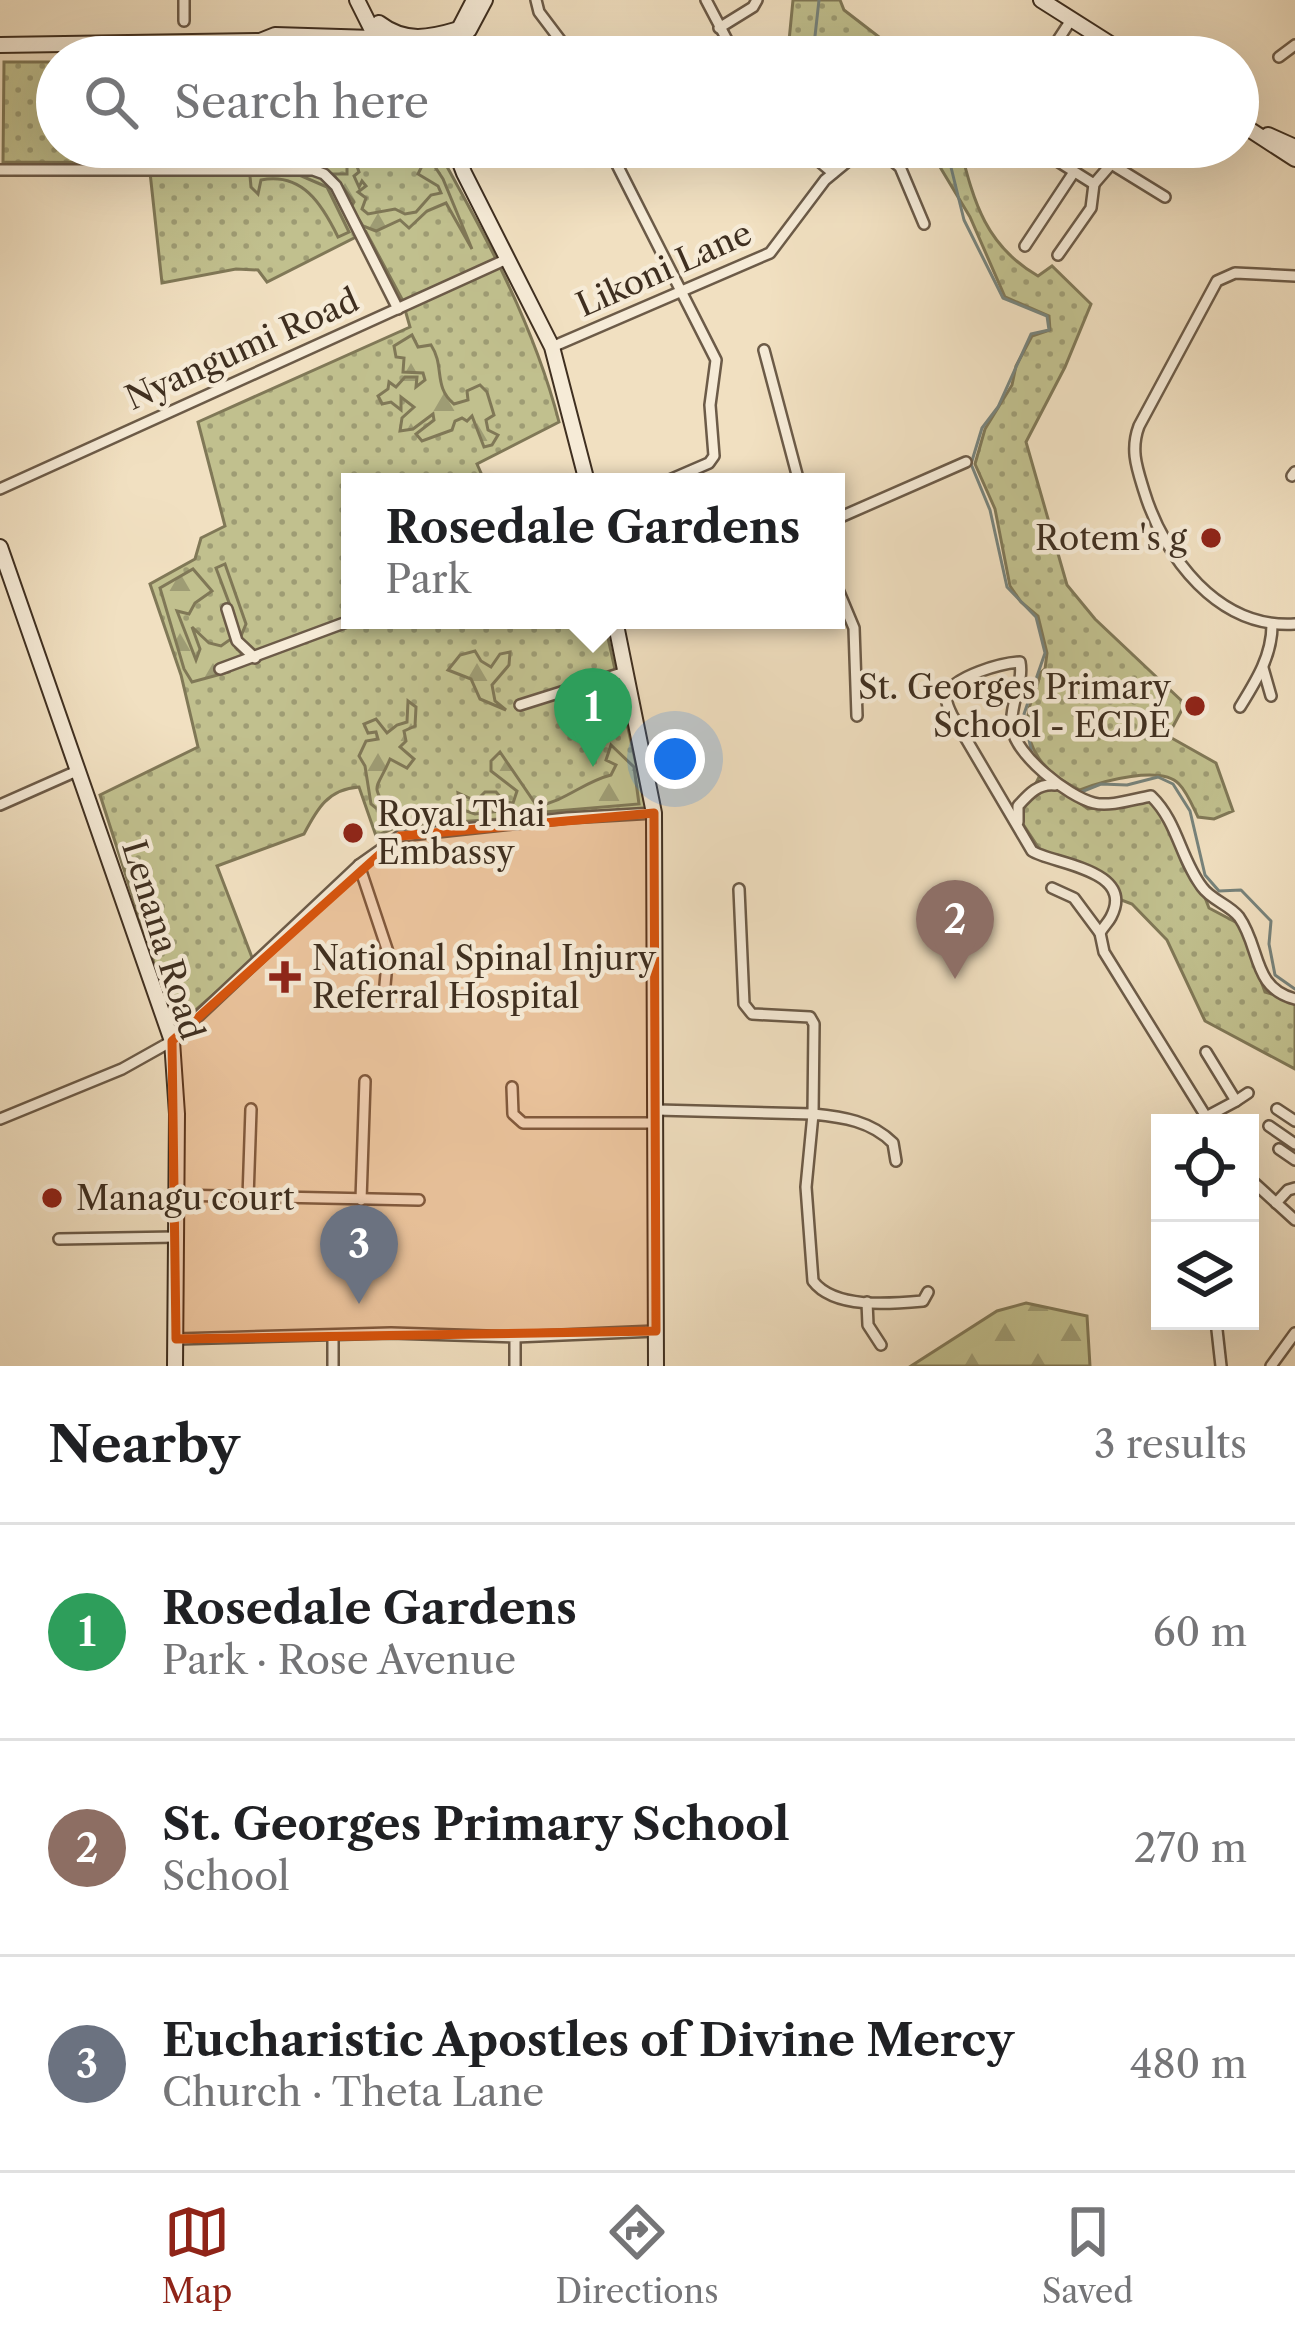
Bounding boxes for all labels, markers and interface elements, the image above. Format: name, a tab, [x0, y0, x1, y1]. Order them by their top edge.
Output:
search box	[36, 36, 1259, 168]
icon: search	[78, 69, 144, 135]
text: Search here	[174, 74, 429, 130]
street label: Likoni Lane	[570, 212, 758, 326]
street label: Nyangumi Road	[119, 279, 365, 419]
popup	[341, 473, 845, 629]
text: Rosedale Gardens	[386, 499, 801, 555]
place label: Rotem's g	[1035, 518, 1188, 559]
marker: Rotem's g	[1198, 525, 1224, 551]
text: Park	[386, 555, 470, 603]
place label: St. Georges Primary School - ECDE	[858, 667, 1172, 746]
pin: 1	[554, 668, 632, 767]
marker: St. Georges Primary School - ECDE	[1182, 693, 1208, 719]
your location	[645, 729, 705, 789]
place label: Royal Thai Embassy	[377, 794, 546, 873]
marker: Royal Thai Embassy	[340, 820, 366, 846]
street label: Lenana Road	[113, 835, 213, 1045]
pin: 2	[916, 880, 994, 979]
place label: National Spinal Injury Referral Hospital	[312, 938, 657, 1017]
marker: National Spinal Injury Referral Hospital	[269, 961, 301, 993]
map controls	[1151, 1114, 1259, 1330]
button: locate	[1151, 1114, 1259, 1222]
place label: Managu court	[76, 1178, 295, 1219]
marker: Managu court	[39, 1185, 65, 1211]
pin: 3	[320, 1205, 398, 1304]
button: layers	[1151, 1222, 1259, 1330]
text: Nearby	[48, 1413, 240, 1475]
text: 3 results	[1094, 1420, 1247, 1468]
text: Rosedale Gardens	[162, 1580, 577, 1636]
text: 1	[78, 1608, 96, 1656]
text: 60 m	[1153, 1608, 1247, 1656]
text: Park · Rose Avenue	[162, 1636, 516, 1684]
text: St. Georges Primary School	[162, 1796, 790, 1852]
text: 2	[75, 1824, 99, 1872]
text: 270 m	[1134, 1824, 1247, 1872]
text: School	[162, 1852, 290, 1900]
text: Eucharistic Apostles of Divine Mercy	[162, 2012, 1014, 2068]
text: 3	[76, 2040, 98, 2088]
text: 480 m	[1130, 2040, 1247, 2088]
text: Church · Theta Lane	[162, 2068, 544, 2116]
tab: Map	[162, 2199, 232, 2312]
tab: Directions	[556, 2199, 719, 2312]
tab: Saved	[1042, 2199, 1133, 2312]

